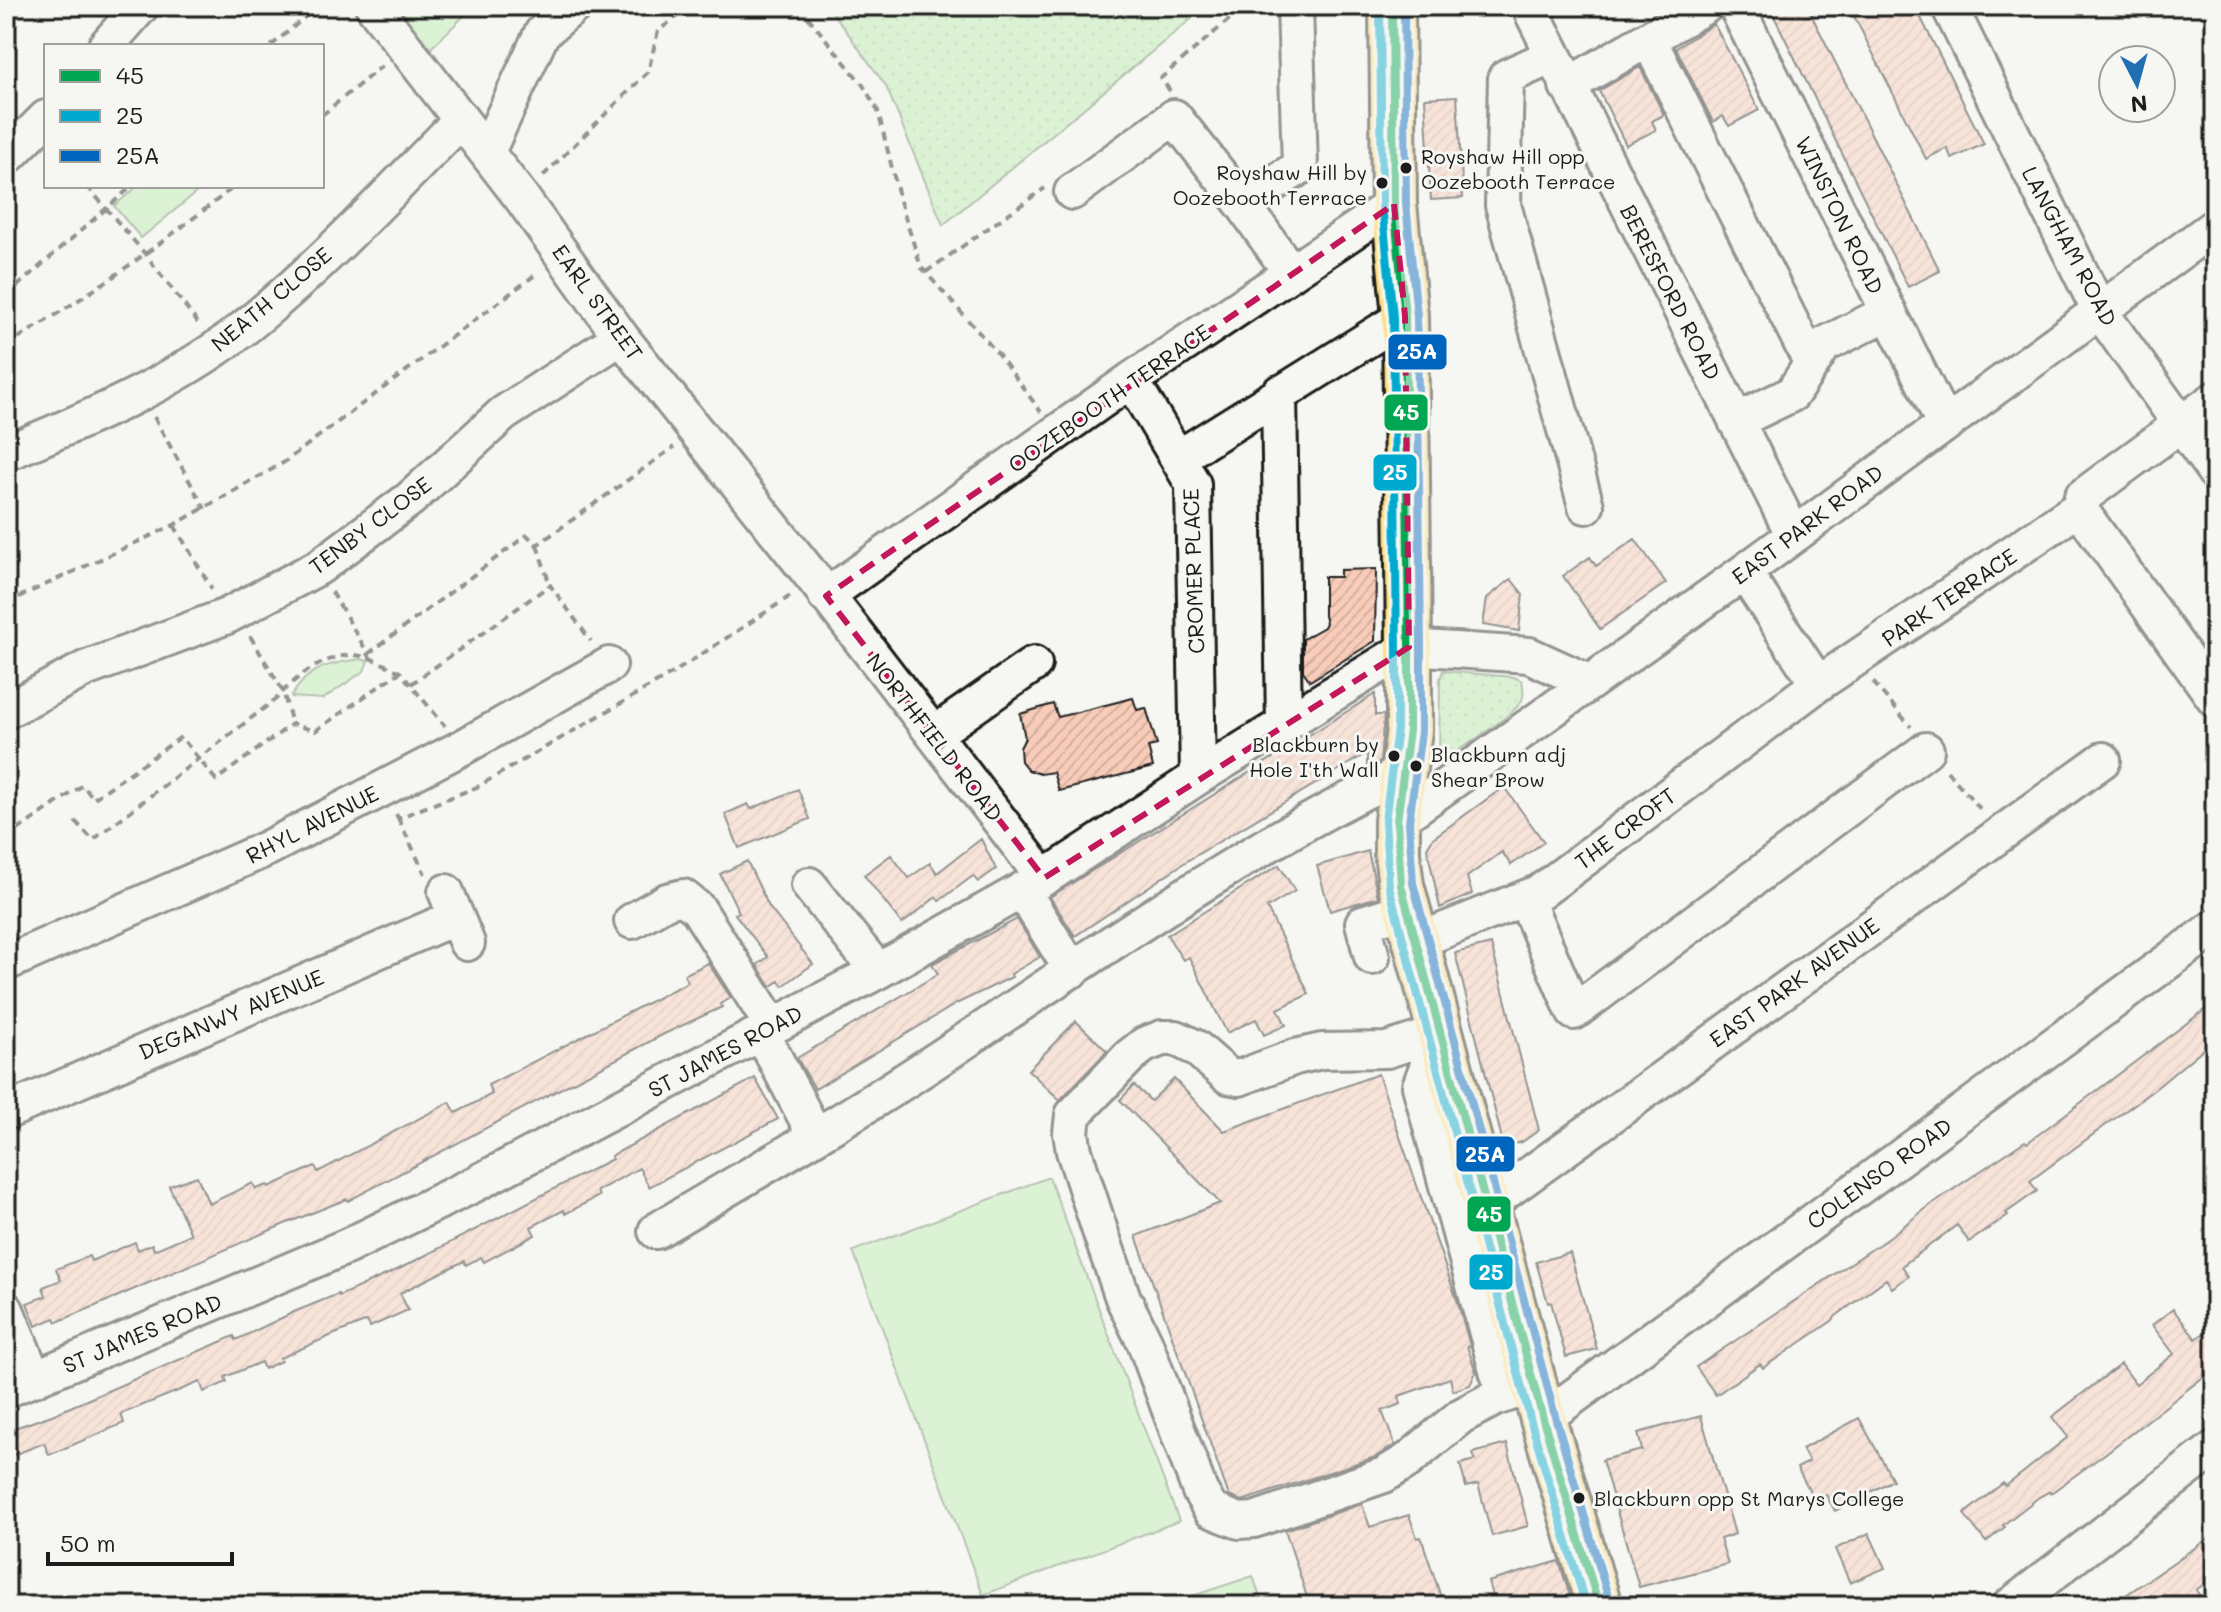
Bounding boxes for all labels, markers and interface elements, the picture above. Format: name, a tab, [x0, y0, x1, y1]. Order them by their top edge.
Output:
legend	[44, 44, 324, 188]
north arrow	[2097, 44, 2177, 124]
text: 45	[116, 59, 144, 90]
text: N	[2129, 89, 2149, 120]
text: 25	[116, 99, 143, 130]
street label: WINSTON ROAD	[1789, 131, 1891, 299]
text: 25A	[116, 139, 160, 170]
place label: Royshaw Hill opp Oozebooth Terrace	[1421, 143, 1615, 194]
place label: Royshaw Hill by Oozebooth Terrace	[1173, 159, 1367, 210]
marker: Royshaw Hill opp Oozebooth Terrace	[1398, 160, 1414, 176]
street label: LANGHAM ROAD	[2016, 161, 2124, 331]
marker: Royshaw Hill by Oozebooth Terrace	[1374, 175, 1390, 191]
street label: BERESFORD ROAD	[1614, 199, 1728, 385]
street label: EARL STREET	[546, 238, 650, 366]
street label: NEATH CLOSE	[205, 240, 337, 358]
street label: OOZEBOOTH TERRACE	[1002, 317, 1216, 479]
line badge: 25A	[1387, 333, 1448, 371]
text: 25A	[1397, 336, 1437, 365]
line badge: 45	[1383, 393, 1429, 432]
text: 45	[1393, 397, 1420, 426]
line badge: 25	[1372, 453, 1418, 492]
text: 25	[1382, 457, 1408, 486]
street label: EAST PARK ROAD	[1725, 457, 1889, 591]
street label: TENBY CLOSE	[303, 470, 437, 580]
street label: CROMER PLACE	[1176, 488, 1210, 654]
street label: PARK TERRACE	[1876, 541, 2022, 653]
street label: NORTHFIELD ROAD	[860, 647, 1010, 827]
place label: Blackburn by Hole I'th Wall	[1249, 731, 1379, 782]
place label: Blackburn adj Shear Brow	[1431, 741, 1566, 792]
marker: Blackburn by Hole I'th Wall	[1386, 748, 1402, 764]
marker: Blackburn adj Shear Brow	[1408, 758, 1424, 774]
street label: RHYL AVENUE	[241, 778, 383, 870]
street label: THE CROFT	[1569, 780, 1681, 876]
street label: EAST PARK AVENUE	[1703, 911, 1885, 1053]
street label: DEGANWY AVENUE	[134, 962, 328, 1066]
street label: ST JAMES ROAD	[643, 998, 807, 1104]
street label: COLENSO ROAD	[1801, 1111, 1957, 1235]
line badge: 25A	[1455, 1135, 1516, 1173]
text: 25A	[1465, 1139, 1505, 1168]
line badge: 45	[1466, 1195, 1512, 1233]
text: 45	[1476, 1199, 1503, 1228]
line badge: 25	[1468, 1253, 1514, 1291]
text: 25	[1478, 1257, 1504, 1286]
street label: ST JAMES ROAD	[58, 1286, 226, 1380]
place label: Blackburn opp St Marys College	[1594, 1485, 1904, 1511]
marker: Blackburn opp St Marys College	[1571, 1490, 1587, 1506]
scale bar	[48, 1516, 232, 1566]
text: 50 m	[60, 1527, 116, 1558]

